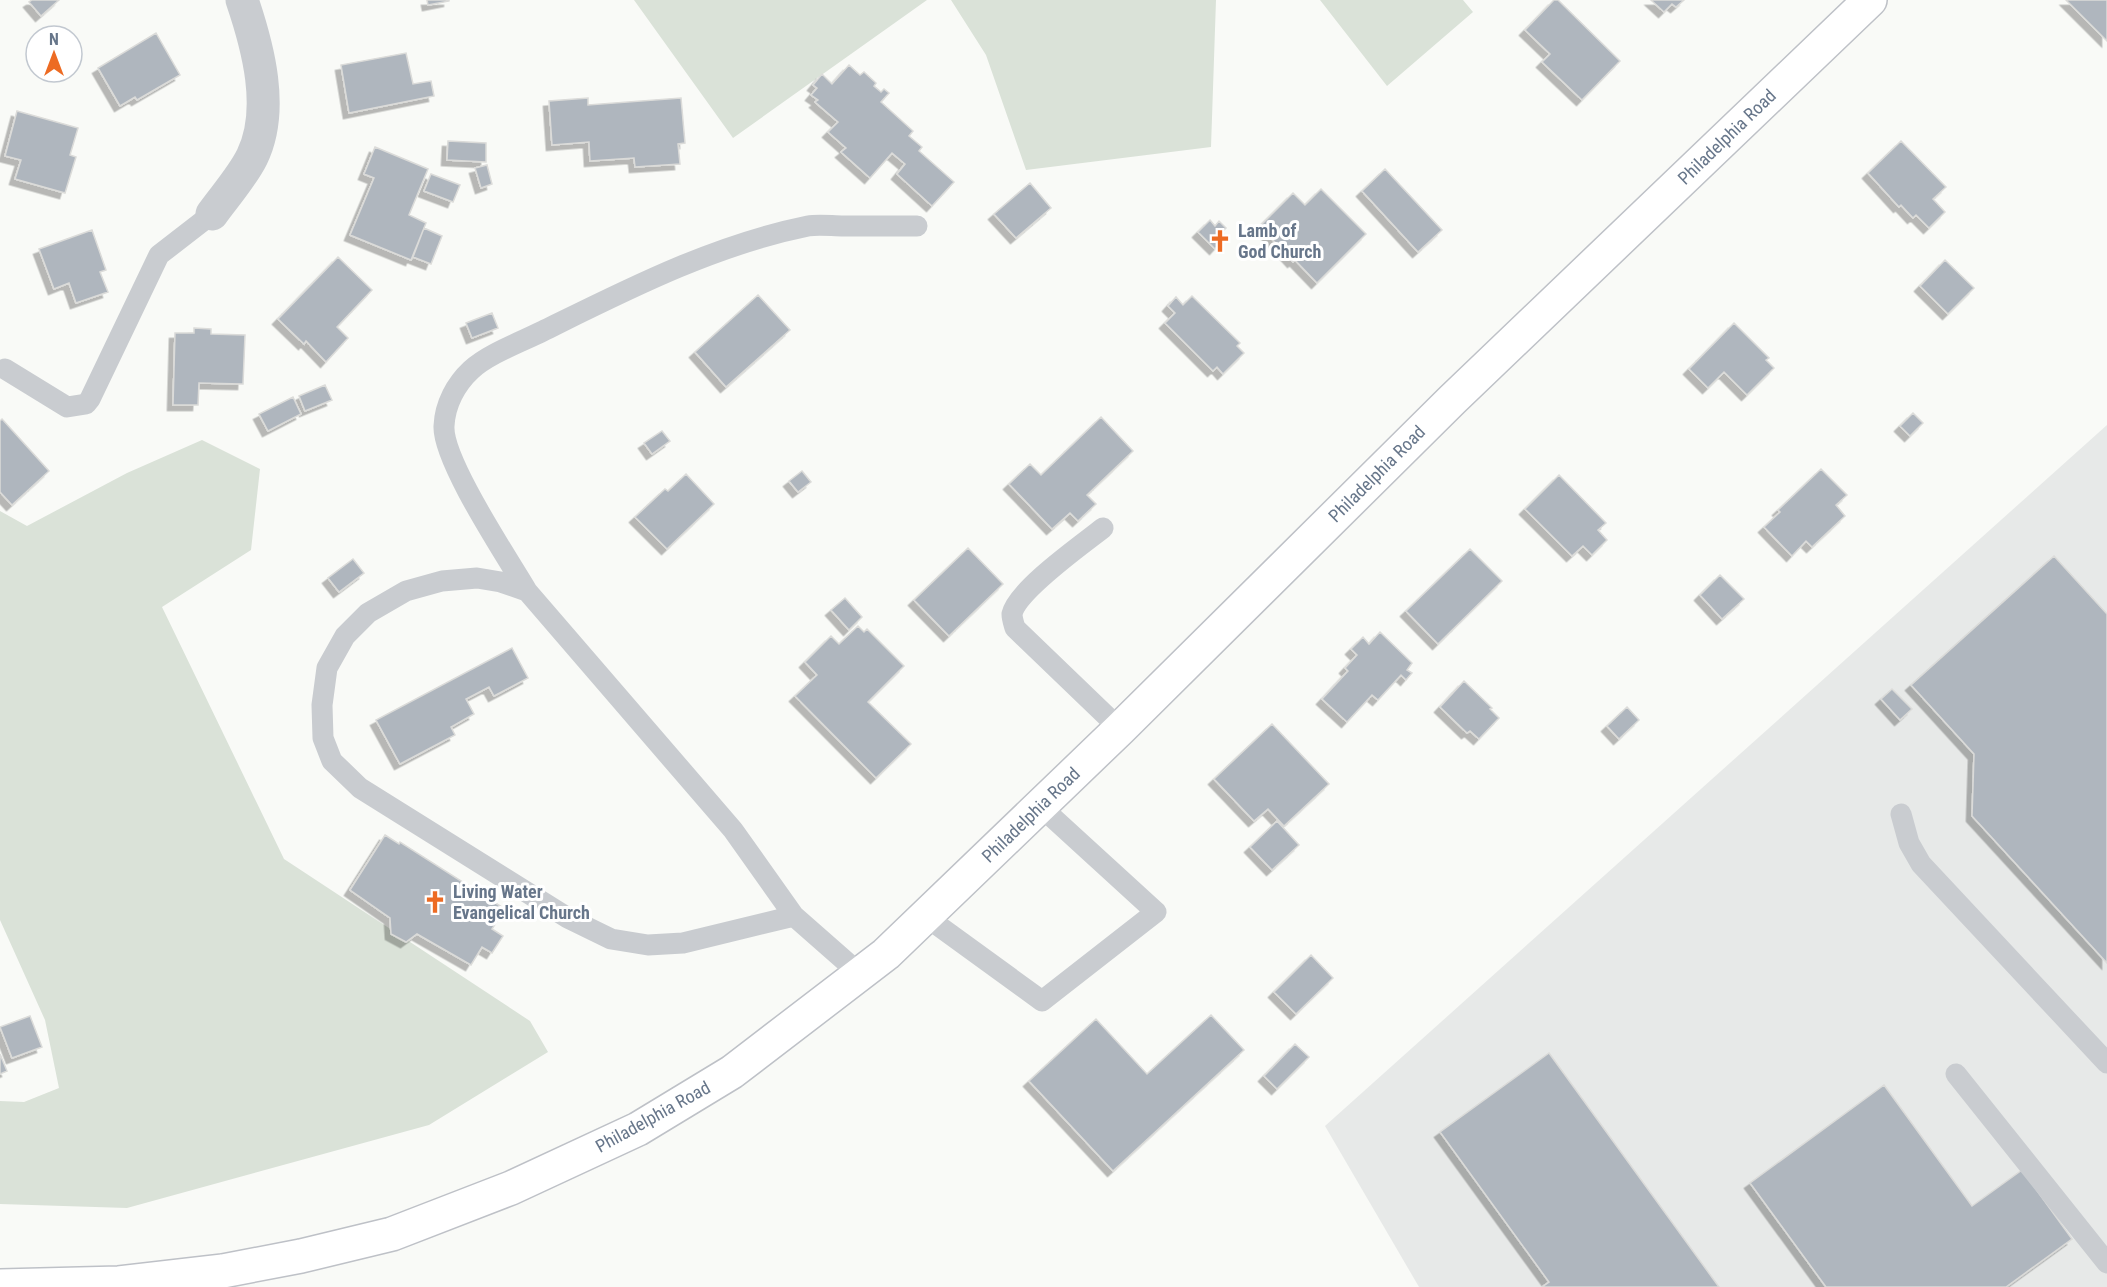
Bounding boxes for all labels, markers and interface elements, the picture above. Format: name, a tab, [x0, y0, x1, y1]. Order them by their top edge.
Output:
north arrow	[24, 24, 84, 84]
text: N	[49, 30, 59, 49]
street label: Philadelphia Road	[1673, 85, 1780, 189]
place label: Lamb of God Church	[1238, 220, 1321, 262]
church icon: Lamb of God Church	[1207, 228, 1233, 254]
street label: Philadelphia Road	[1324, 421, 1429, 526]
street label: Philadelphia Road	[977, 763, 1084, 867]
place label: Living Water Evangelical Church	[453, 881, 590, 923]
church icon: Living Water Evangelical Church	[422, 889, 448, 915]
street label: Philadelphia Road	[592, 1076, 714, 1157]

